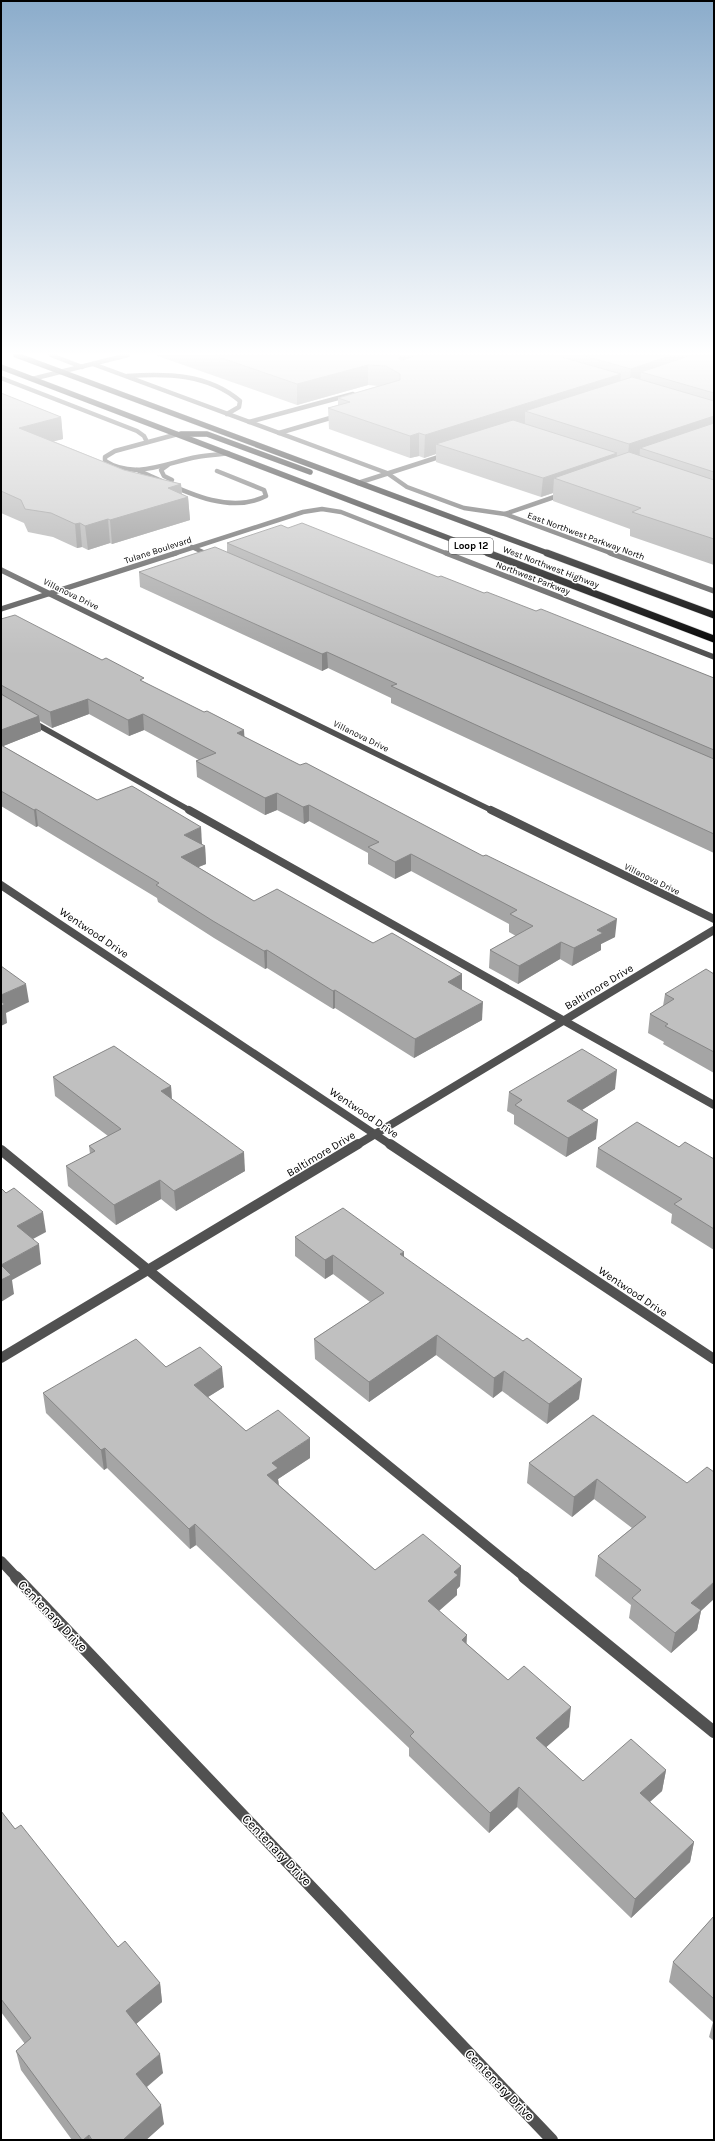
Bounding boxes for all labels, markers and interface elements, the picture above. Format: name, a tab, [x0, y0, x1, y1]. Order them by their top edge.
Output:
street label: East Northwest Parkway North	[526, 510, 646, 562]
street label: Tulane Boulevard	[123, 534, 193, 566]
road number: Loop 12	[449, 538, 493, 554]
street label: West Northwest Highway	[502, 544, 601, 590]
street label: Northwest Parkway	[495, 559, 572, 597]
street label: Villanova Drive	[42, 576, 101, 612]
street label: Villanova Drive	[332, 718, 391, 754]
street label: Villanova Drive	[623, 861, 682, 897]
street label: Wentwood Drive	[57, 905, 131, 961]
street label: Baltimore Drive	[562, 961, 636, 1013]
street label: Wentwood Drive	[327, 1085, 401, 1141]
street label: Baltimore Drive	[284, 1128, 358, 1180]
street label: Wentwood Drive	[596, 1264, 670, 1320]
street label: Centenary Drive	[15, 1577, 91, 1655]
street label: Centenary Drive	[239, 1811, 315, 1889]
street label: Centenary Drive	[462, 2046, 538, 2124]

